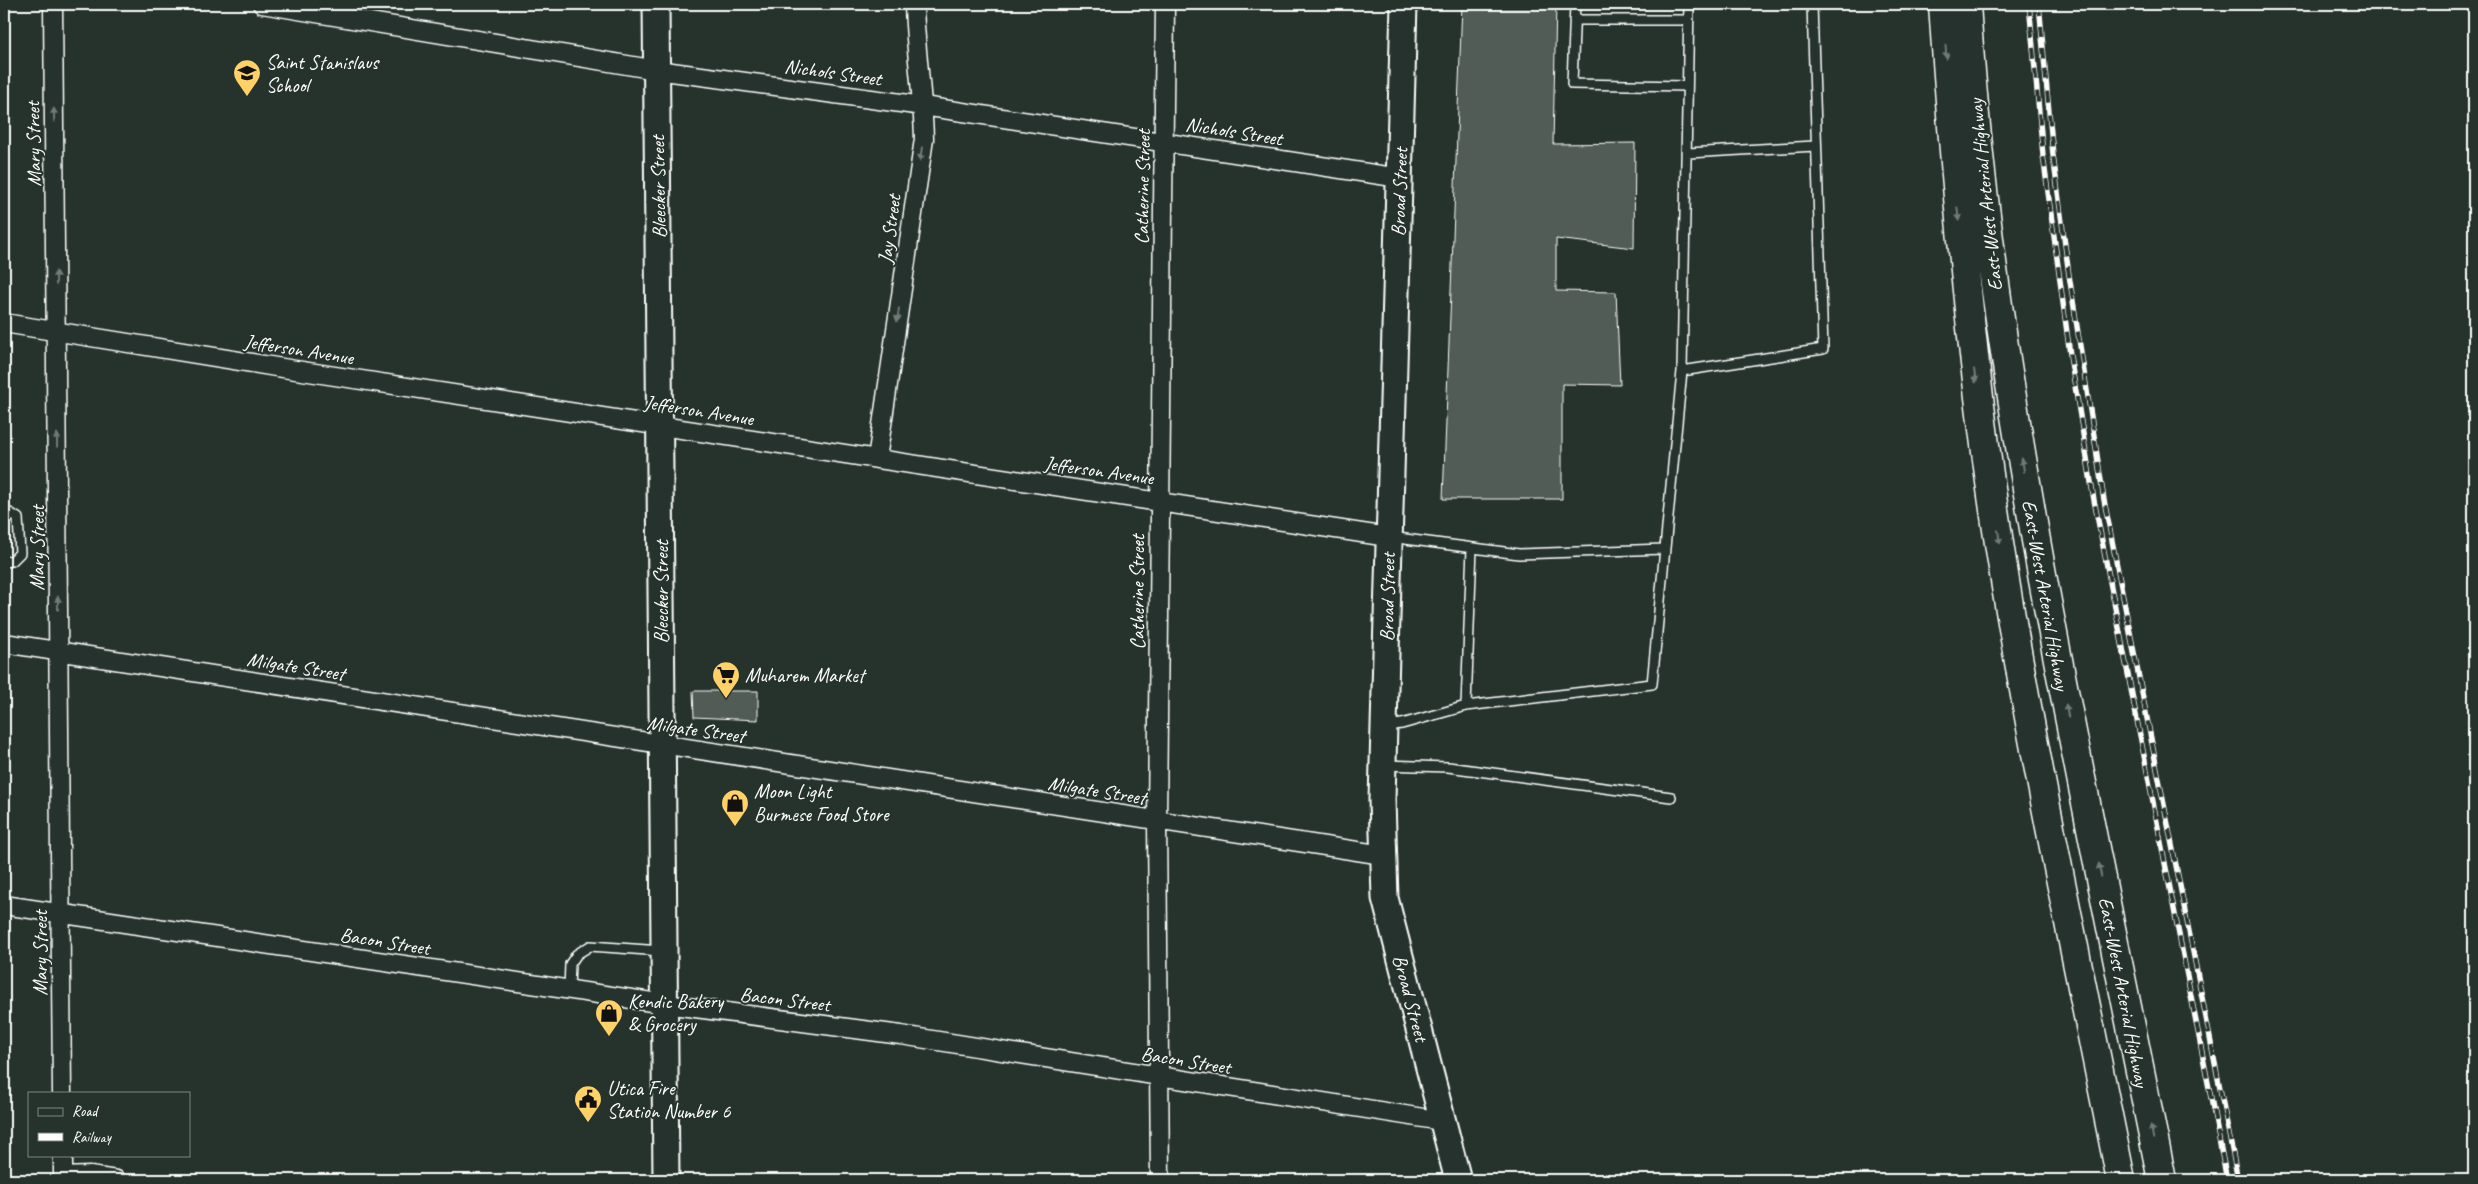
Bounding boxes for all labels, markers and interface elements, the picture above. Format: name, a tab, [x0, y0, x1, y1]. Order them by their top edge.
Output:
one-way arrow	[1943, 45, 1951, 61]
place label: Saint Stanislaus School	[266, 50, 380, 98]
street label: Nichols Street	[783, 53, 885, 92]
school or university icon: Saint Stanislaus School	[232, 58, 262, 97]
street label: East-West Arterial Highway	[1963, 96, 2008, 292]
street label: Mary Street	[20, 99, 47, 187]
one-way arrow	[50, 107, 58, 123]
street label: Nichols Street	[1184, 112, 1286, 152]
street label: Catherine Street	[1129, 127, 1156, 245]
street label: Bleecker Street	[645, 133, 672, 239]
street label: Broad Street	[1385, 145, 1414, 237]
one-way arrow	[917, 147, 925, 163]
street label: Jay Street	[872, 191, 907, 266]
one-way arrow	[1955, 207, 1963, 223]
one-way arrow	[52, 270, 60, 286]
one-way arrow	[893, 308, 901, 324]
street label: Jefferson Avenue	[242, 328, 357, 371]
one-way arrow	[1972, 368, 1980, 384]
street label: Jefferson Avenue	[642, 389, 757, 432]
one-way arrow	[53, 432, 61, 448]
street label: Jefferson Avenue	[1042, 450, 1157, 491]
one-way arrow	[2018, 457, 2026, 473]
street label: East-West Arterial Highway	[2016, 498, 2075, 694]
street label: Mary Street	[25, 503, 50, 591]
one-way arrow	[1995, 529, 2003, 545]
street label: Catherine Street	[1125, 532, 1150, 649]
street label: Bleecker Street	[649, 538, 674, 644]
street label: Broad Street	[1374, 550, 1401, 641]
one-way arrow	[54, 595, 62, 611]
street label: Milgate Street	[245, 646, 350, 687]
supermarket icon: Muharem Market	[711, 660, 741, 699]
place label: Muharem Market	[745, 663, 868, 688]
one-way arrow	[2063, 702, 2071, 718]
street label: Milgate Street	[645, 710, 750, 749]
street label: Milgate Street	[1046, 770, 1151, 811]
place label: Moon Light Burmese Food Store	[754, 779, 890, 827]
shop icon: Moon Light Burmese Food Store	[720, 788, 750, 827]
one-way arrow	[2096, 863, 2104, 878]
street label: East-West Arterial Highway	[2093, 895, 2155, 1091]
street label: Mary Street	[28, 908, 53, 996]
street label: Bacon Street	[338, 922, 434, 961]
street label: Broad Street	[1387, 952, 1435, 1046]
street label: Bacon Street	[739, 982, 834, 1018]
place label: Kendic Bakery & Grocery	[628, 989, 725, 1037]
shop icon: Kendic Bakery & Grocery	[594, 998, 624, 1037]
street label: Bacon Street	[1139, 1041, 1235, 1080]
place label: Utica Fire Station Number 6	[607, 1076, 732, 1124]
public building icon: Utica Fire Station Number 6	[573, 1084, 603, 1123]
legend	[28, 1092, 190, 1156]
text: Road	[72, 1102, 99, 1121]
one-way arrow	[2148, 1125, 2156, 1140]
text: Railway	[72, 1128, 113, 1147]

